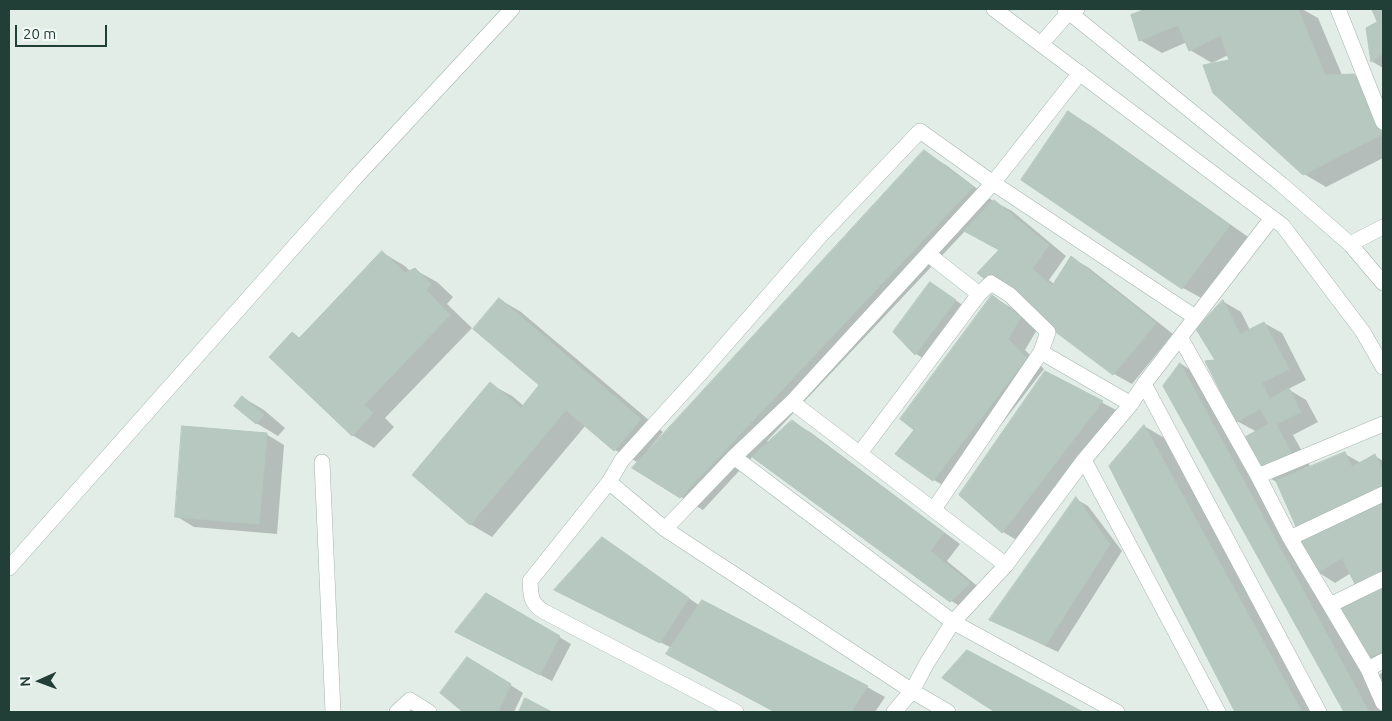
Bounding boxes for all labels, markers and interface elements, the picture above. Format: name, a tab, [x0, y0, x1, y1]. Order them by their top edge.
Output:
scale bar	[18, 15, 110, 47]
text: 20 m	[23, 25, 56, 42]
north arrow	[15, 656, 65, 706]
text: N	[17, 676, 33, 687]

